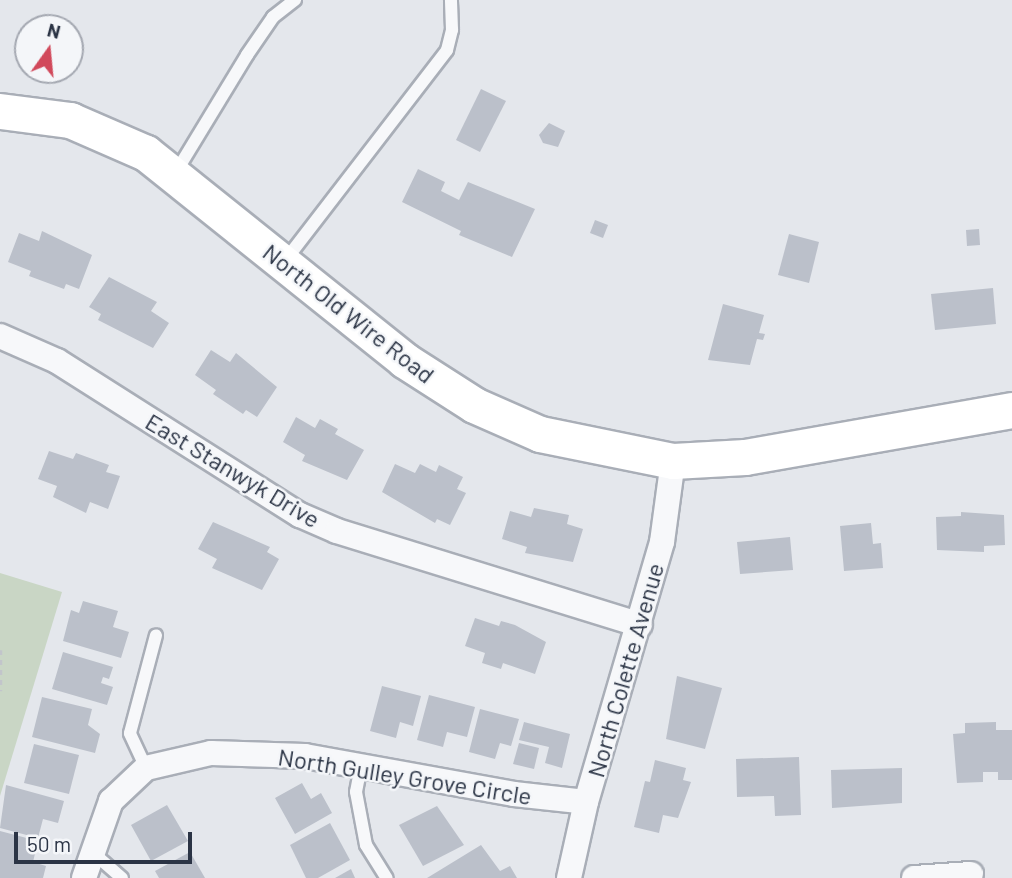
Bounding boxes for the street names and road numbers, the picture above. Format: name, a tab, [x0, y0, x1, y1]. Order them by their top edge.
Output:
street label: North Old Wire Road	[258, 237, 440, 389]
street label: East Stanwyk Drive	[141, 407, 325, 533]
street label: North Colette Avenue	[581, 560, 669, 780]
street label: North Gulley Grove Circle	[276, 742, 534, 810]

